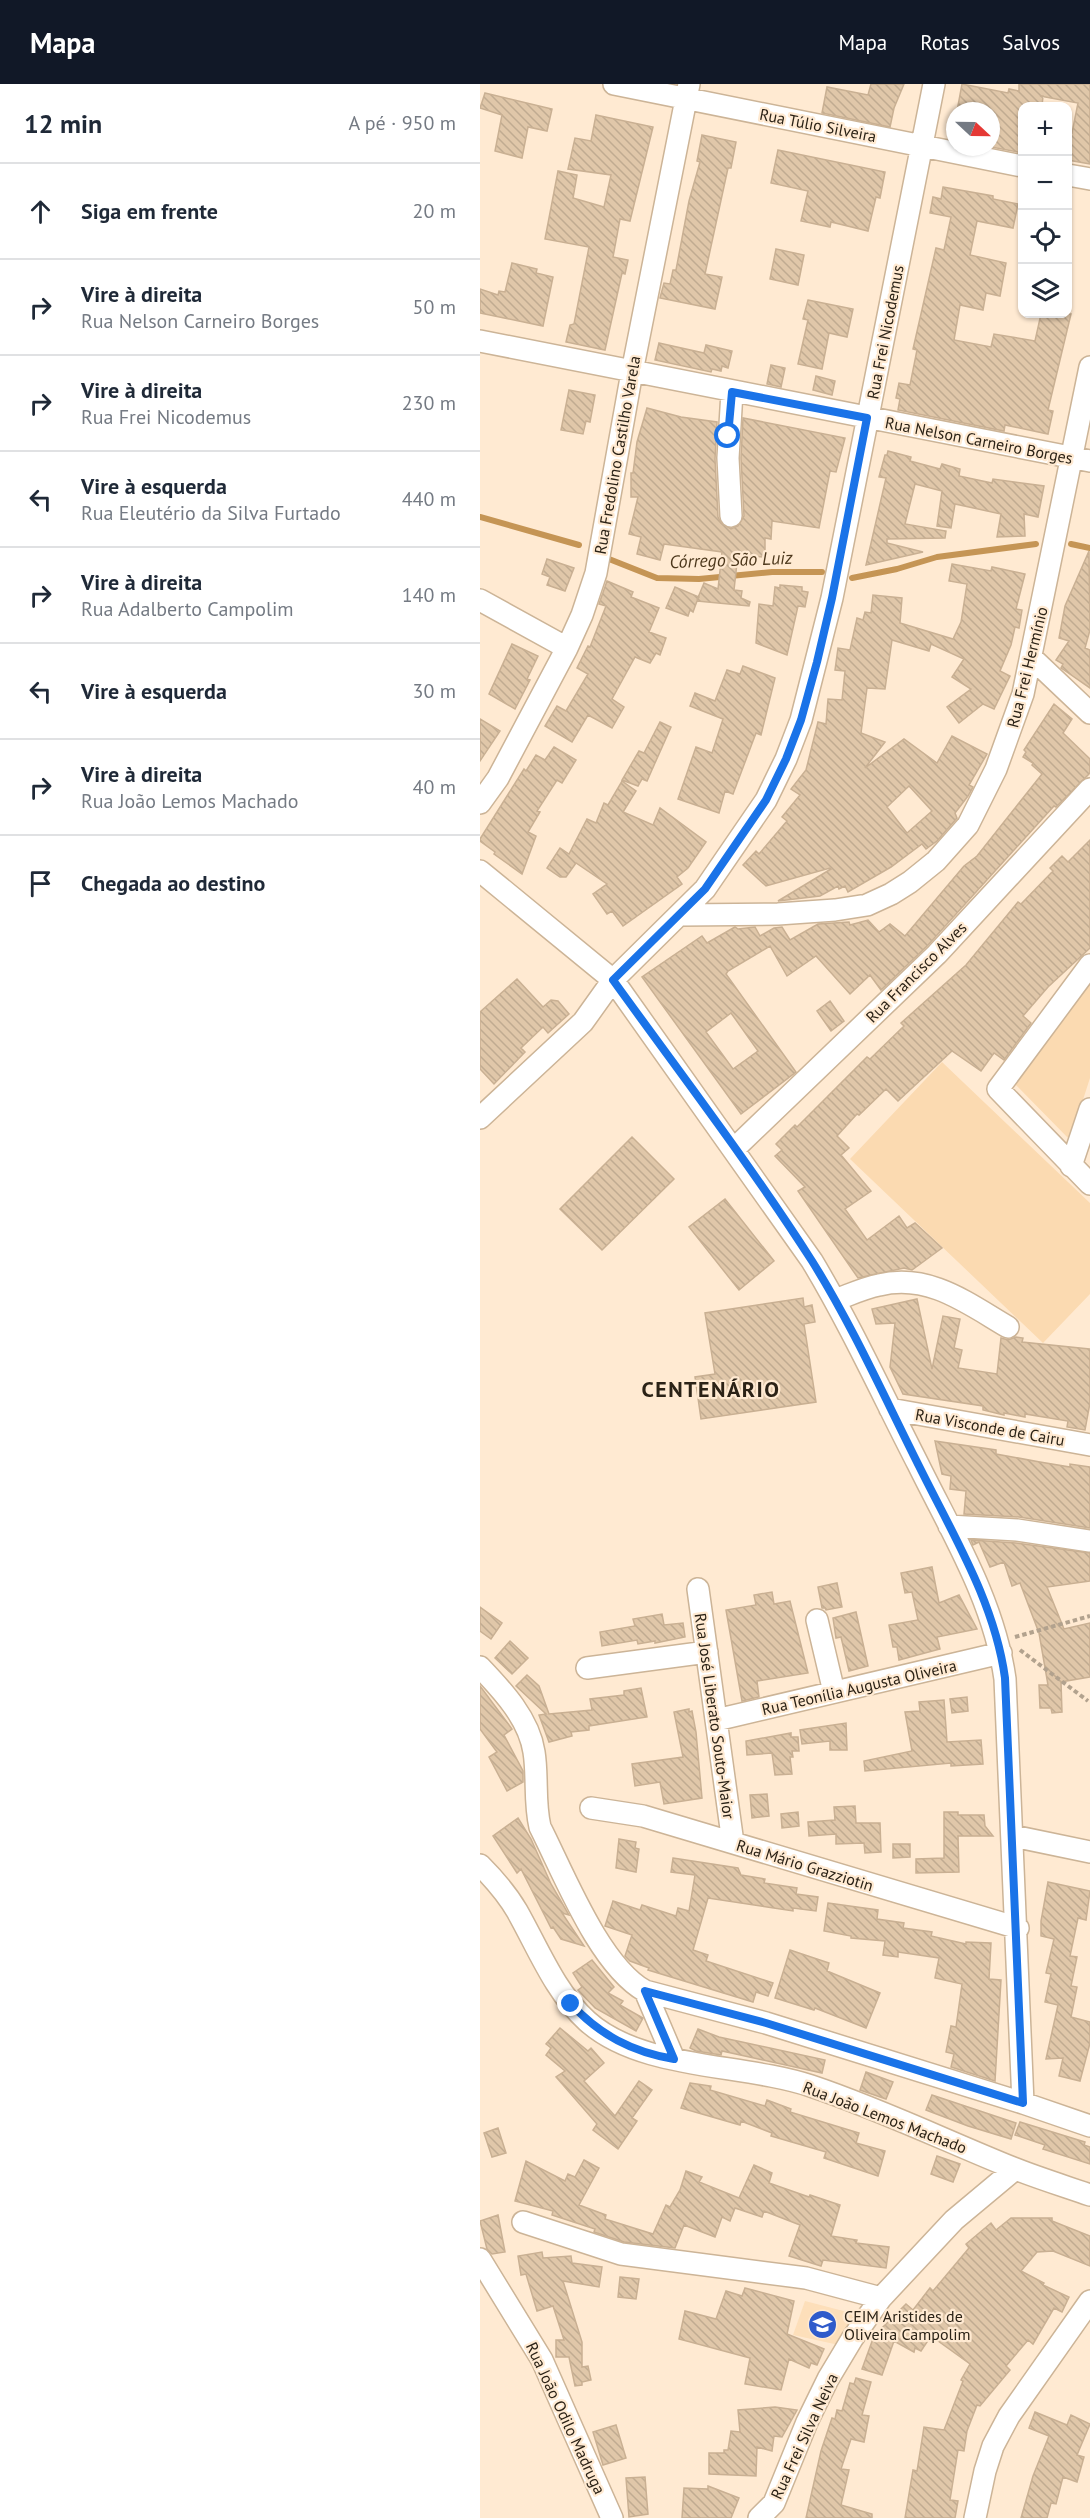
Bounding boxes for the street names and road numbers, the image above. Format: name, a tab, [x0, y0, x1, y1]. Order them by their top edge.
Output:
street label: Rua Túlio Silveira	[758, 104, 878, 146]
street label: Rua Frei Nicodemus	[862, 263, 908, 401]
street label: Rua Fredolino Castilho Varela	[590, 354, 644, 556]
street label: Rua Nelson Carneiro Borges	[884, 412, 1075, 468]
street label: Rua Frei Hermínio	[1002, 605, 1052, 729]
street label: Rua Francisco Alves	[861, 917, 971, 1027]
street label: Rua Visconde de Cairu	[914, 1404, 1066, 1450]
street label: Rua José Liberato Souto-Maior	[691, 1612, 739, 1821]
street label: Rua Teonília Augusta Oliveira	[760, 1655, 958, 1719]
street label: Rua Mário Grazziotin	[734, 1835, 876, 1895]
street label: Rua João Lemos Machado	[800, 2077, 970, 2157]
street label: Rua João Odilo Madruga	[522, 2339, 610, 2497]
street label: Rua Frei Silva Neiva	[766, 2370, 842, 2502]

